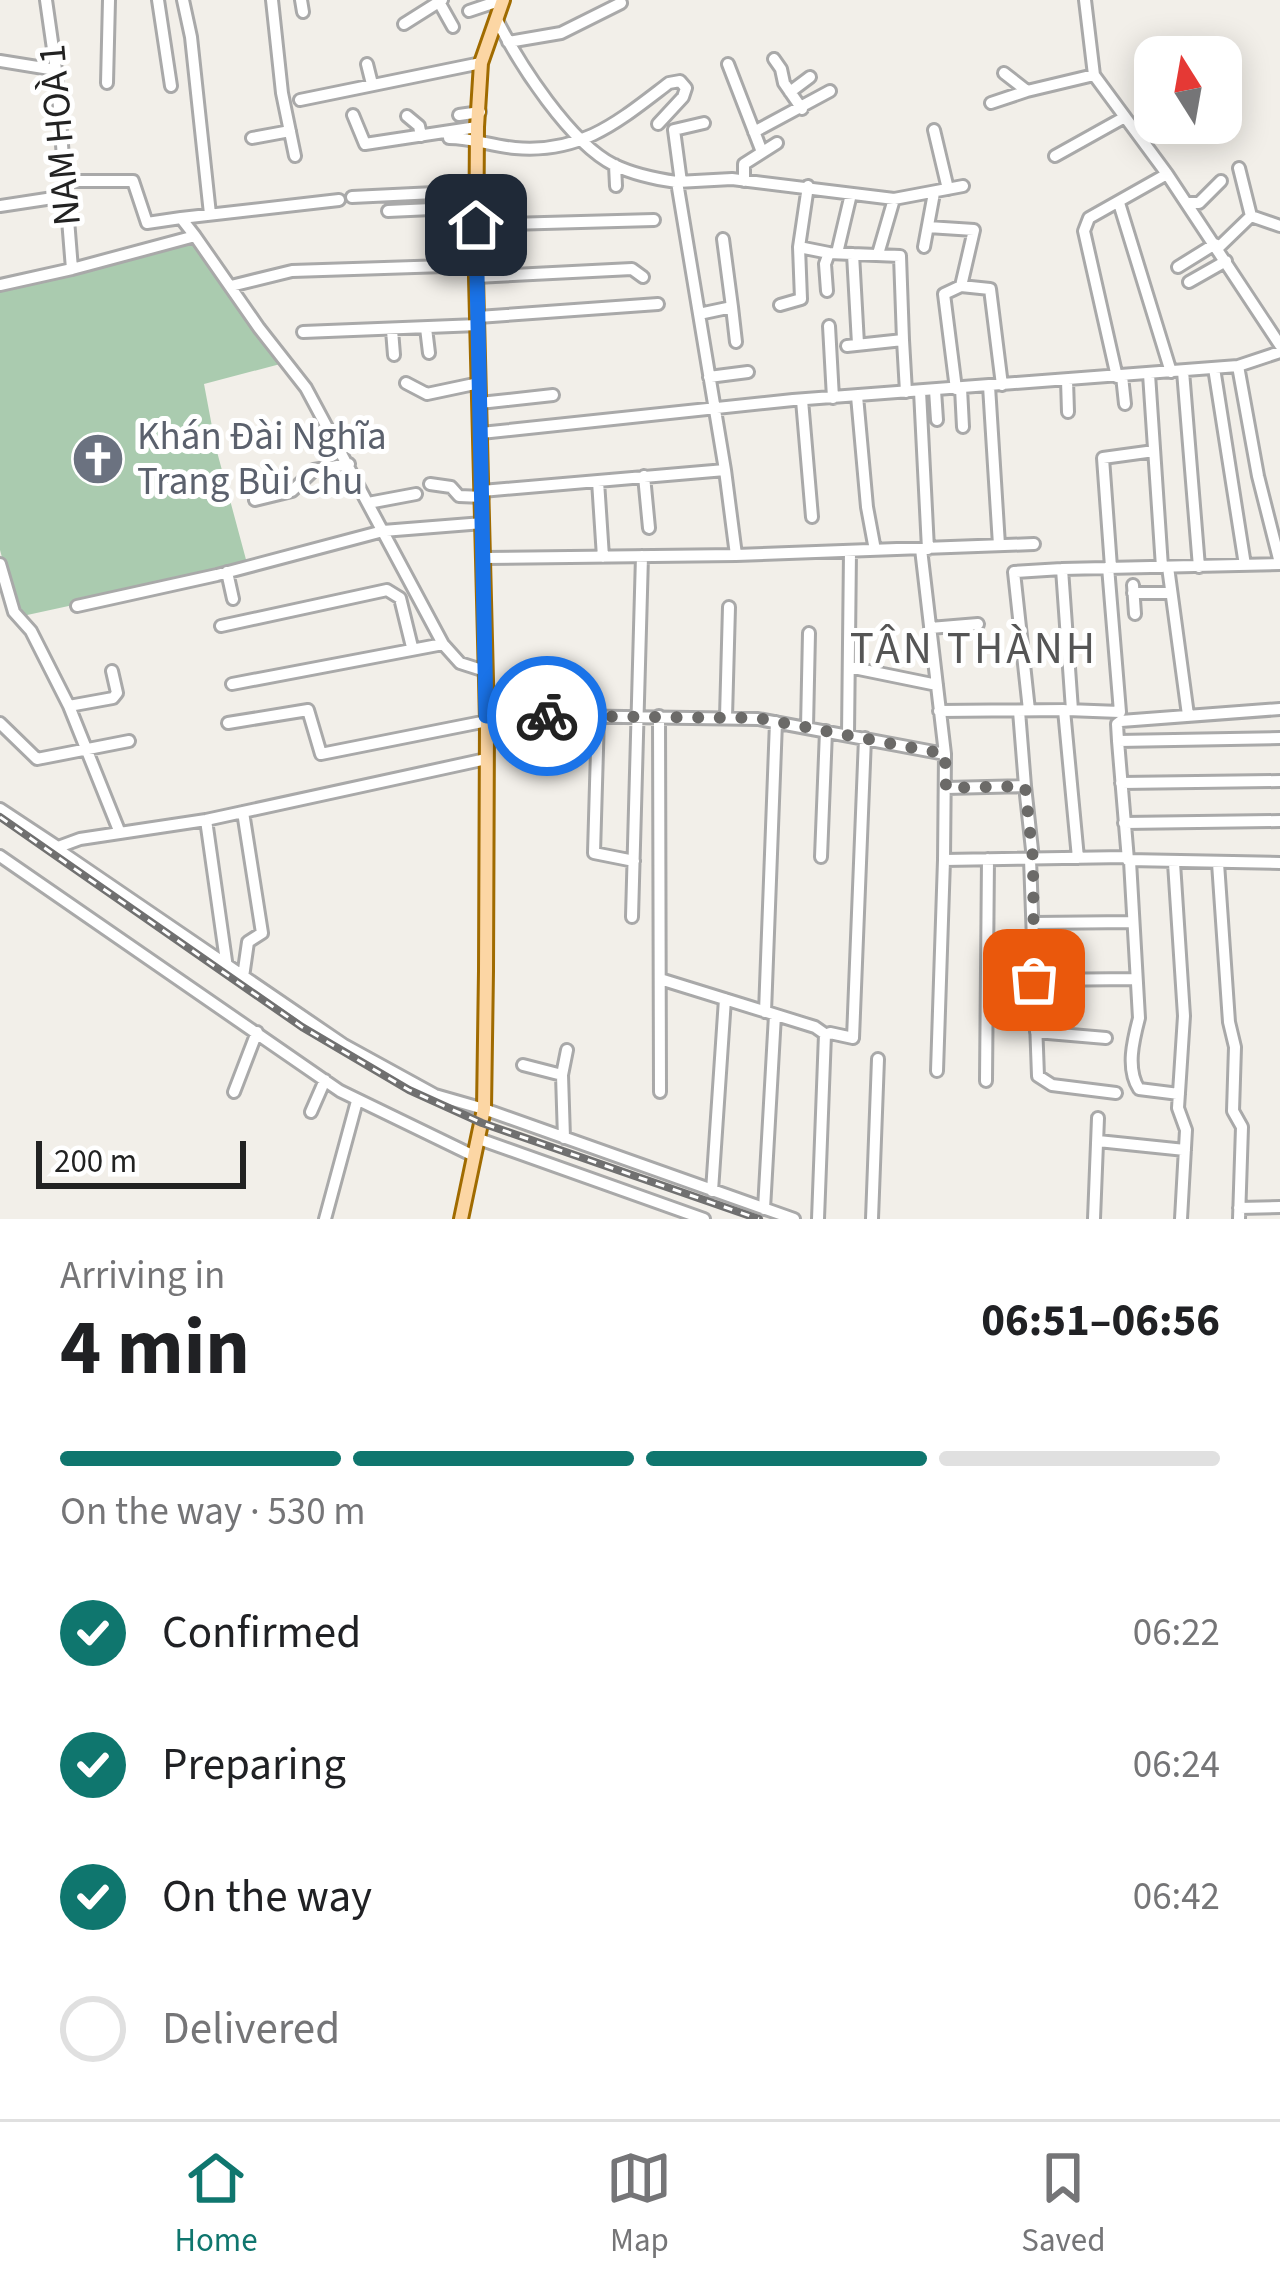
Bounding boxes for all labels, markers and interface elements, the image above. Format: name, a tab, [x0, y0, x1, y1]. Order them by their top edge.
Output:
north arrow	[1134, 36, 1242, 144]
map controls	[1134, 36, 1242, 144]
street label: NAM HOÀ 1	[24, 42, 96, 228]
pin	[425, 174, 527, 276]
icon: home	[443, 192, 509, 258]
place label: Khán Đài Nghĩa Trang Bùi Chu	[137, 409, 387, 510]
church icon: Khán Đài Nghĩa Trang Bùi Chu	[70, 431, 126, 487]
district label: TÂN THÀNH	[850, 617, 1098, 681]
courier	[487, 656, 607, 776]
icon: bike	[514, 683, 580, 749]
pin	[983, 929, 1085, 1031]
icon: bag	[1001, 947, 1067, 1013]
scale bar	[36, 1135, 246, 1188]
text: 200 m	[54, 1138, 137, 1185]
text: Arriving in	[60, 1248, 225, 1304]
text: 06:51–06:56	[981, 1289, 1220, 1353]
text: 4 min	[60, 1293, 250, 1404]
text: On the way · 530 m	[60, 1484, 366, 1540]
icon: check	[60, 1600, 126, 1666]
text: Confirmed	[162, 1601, 361, 1665]
text: 06:22	[1133, 1605, 1220, 1661]
icon: check	[60, 1732, 126, 1798]
text: Preparing	[162, 1733, 346, 1797]
text: 06:24	[1133, 1737, 1220, 1793]
icon: check	[60, 1864, 126, 1930]
text: On the way	[162, 1865, 372, 1929]
text: 06:42	[1133, 1869, 1220, 1925]
text: Delivered	[162, 1997, 340, 2061]
tab: Home	[174, 2145, 258, 2264]
tab: Map	[606, 2145, 672, 2264]
tab: Saved	[1021, 2145, 1106, 2264]

